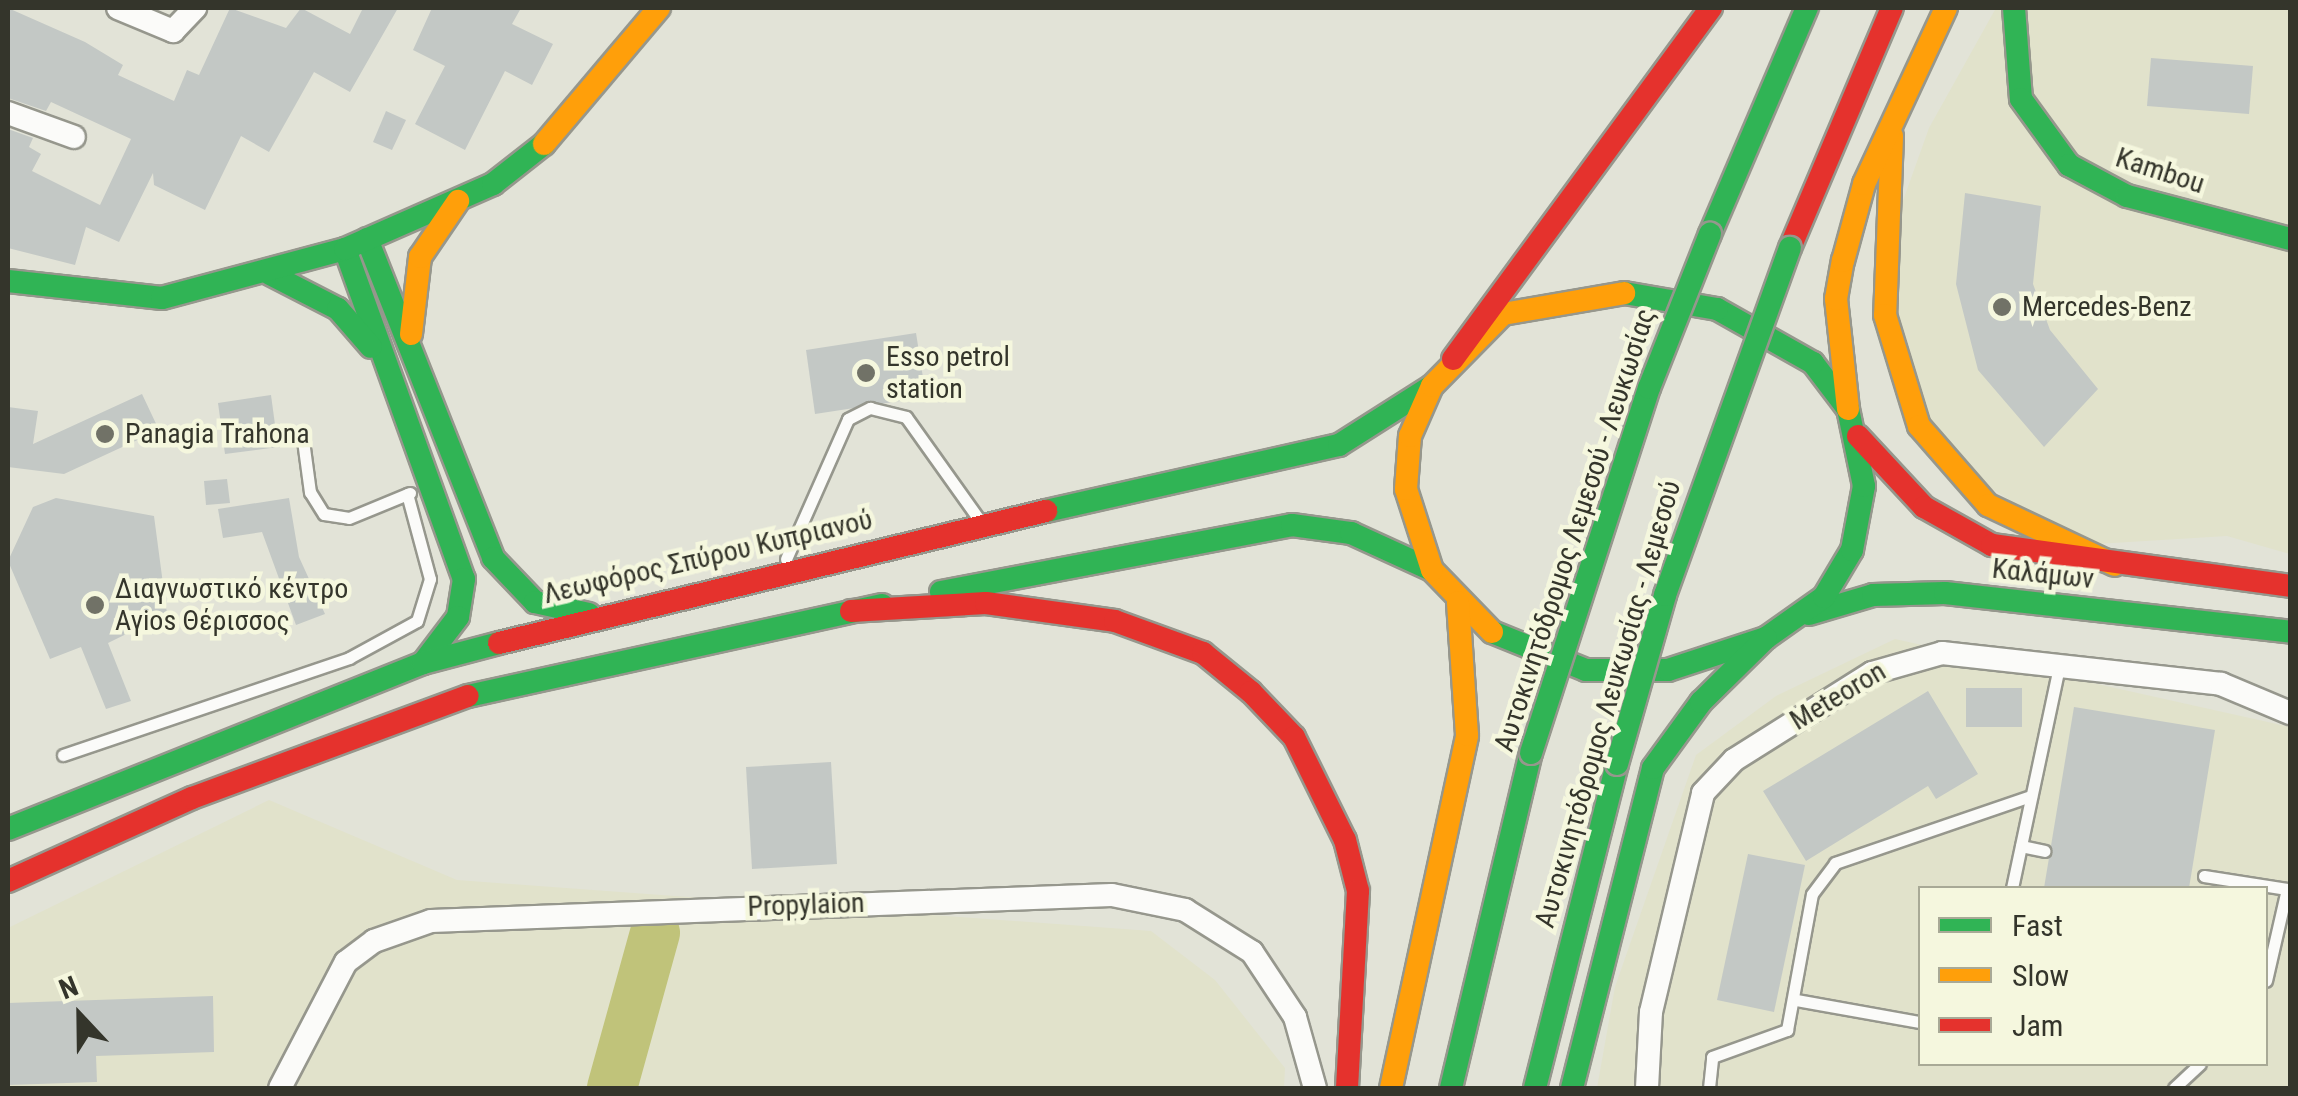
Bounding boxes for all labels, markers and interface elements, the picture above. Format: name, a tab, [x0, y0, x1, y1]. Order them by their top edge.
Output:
street label: Kambou	[2111, 141, 2209, 201]
place label: Mercedes-Benz	[2022, 290, 2192, 324]
marker: Mercedes-Benz	[1991, 296, 2013, 318]
street label: Αυτοκινητόδρομος Λεμεσού - Λευκωσίας	[1487, 304, 1663, 756]
place label: Esso petrol station	[886, 340, 1010, 406]
marker: Esso petrol station	[855, 362, 877, 384]
place label: Panagia Trahona	[125, 417, 310, 451]
marker: Panagia Trahona	[94, 423, 116, 445]
street label: Αυτοκινητόδρομος Λευκωσίας - Λεμεσού	[1528, 477, 1688, 931]
street label: Λεωφόρος Σπύρου Κυπριανού	[540, 503, 876, 611]
street label: Καλάμων	[1990, 552, 2096, 596]
place label: Διαγνωστικό κέντρο Αγios Θέρισσος	[115, 572, 348, 638]
marker: Διαγνωστικό κέντρο Αγios Θέρισσος	[84, 594, 106, 616]
street label: Meteoron	[1784, 654, 1892, 738]
street label: Propylaion	[747, 886, 865, 924]
legend	[1918, 886, 2268, 1066]
text: Fast	[2012, 908, 2063, 943]
text: Slow	[2012, 958, 2069, 993]
north arrow	[30, 966, 130, 1066]
text: N	[54, 969, 83, 1006]
text: Jam	[2012, 1008, 2063, 1043]

